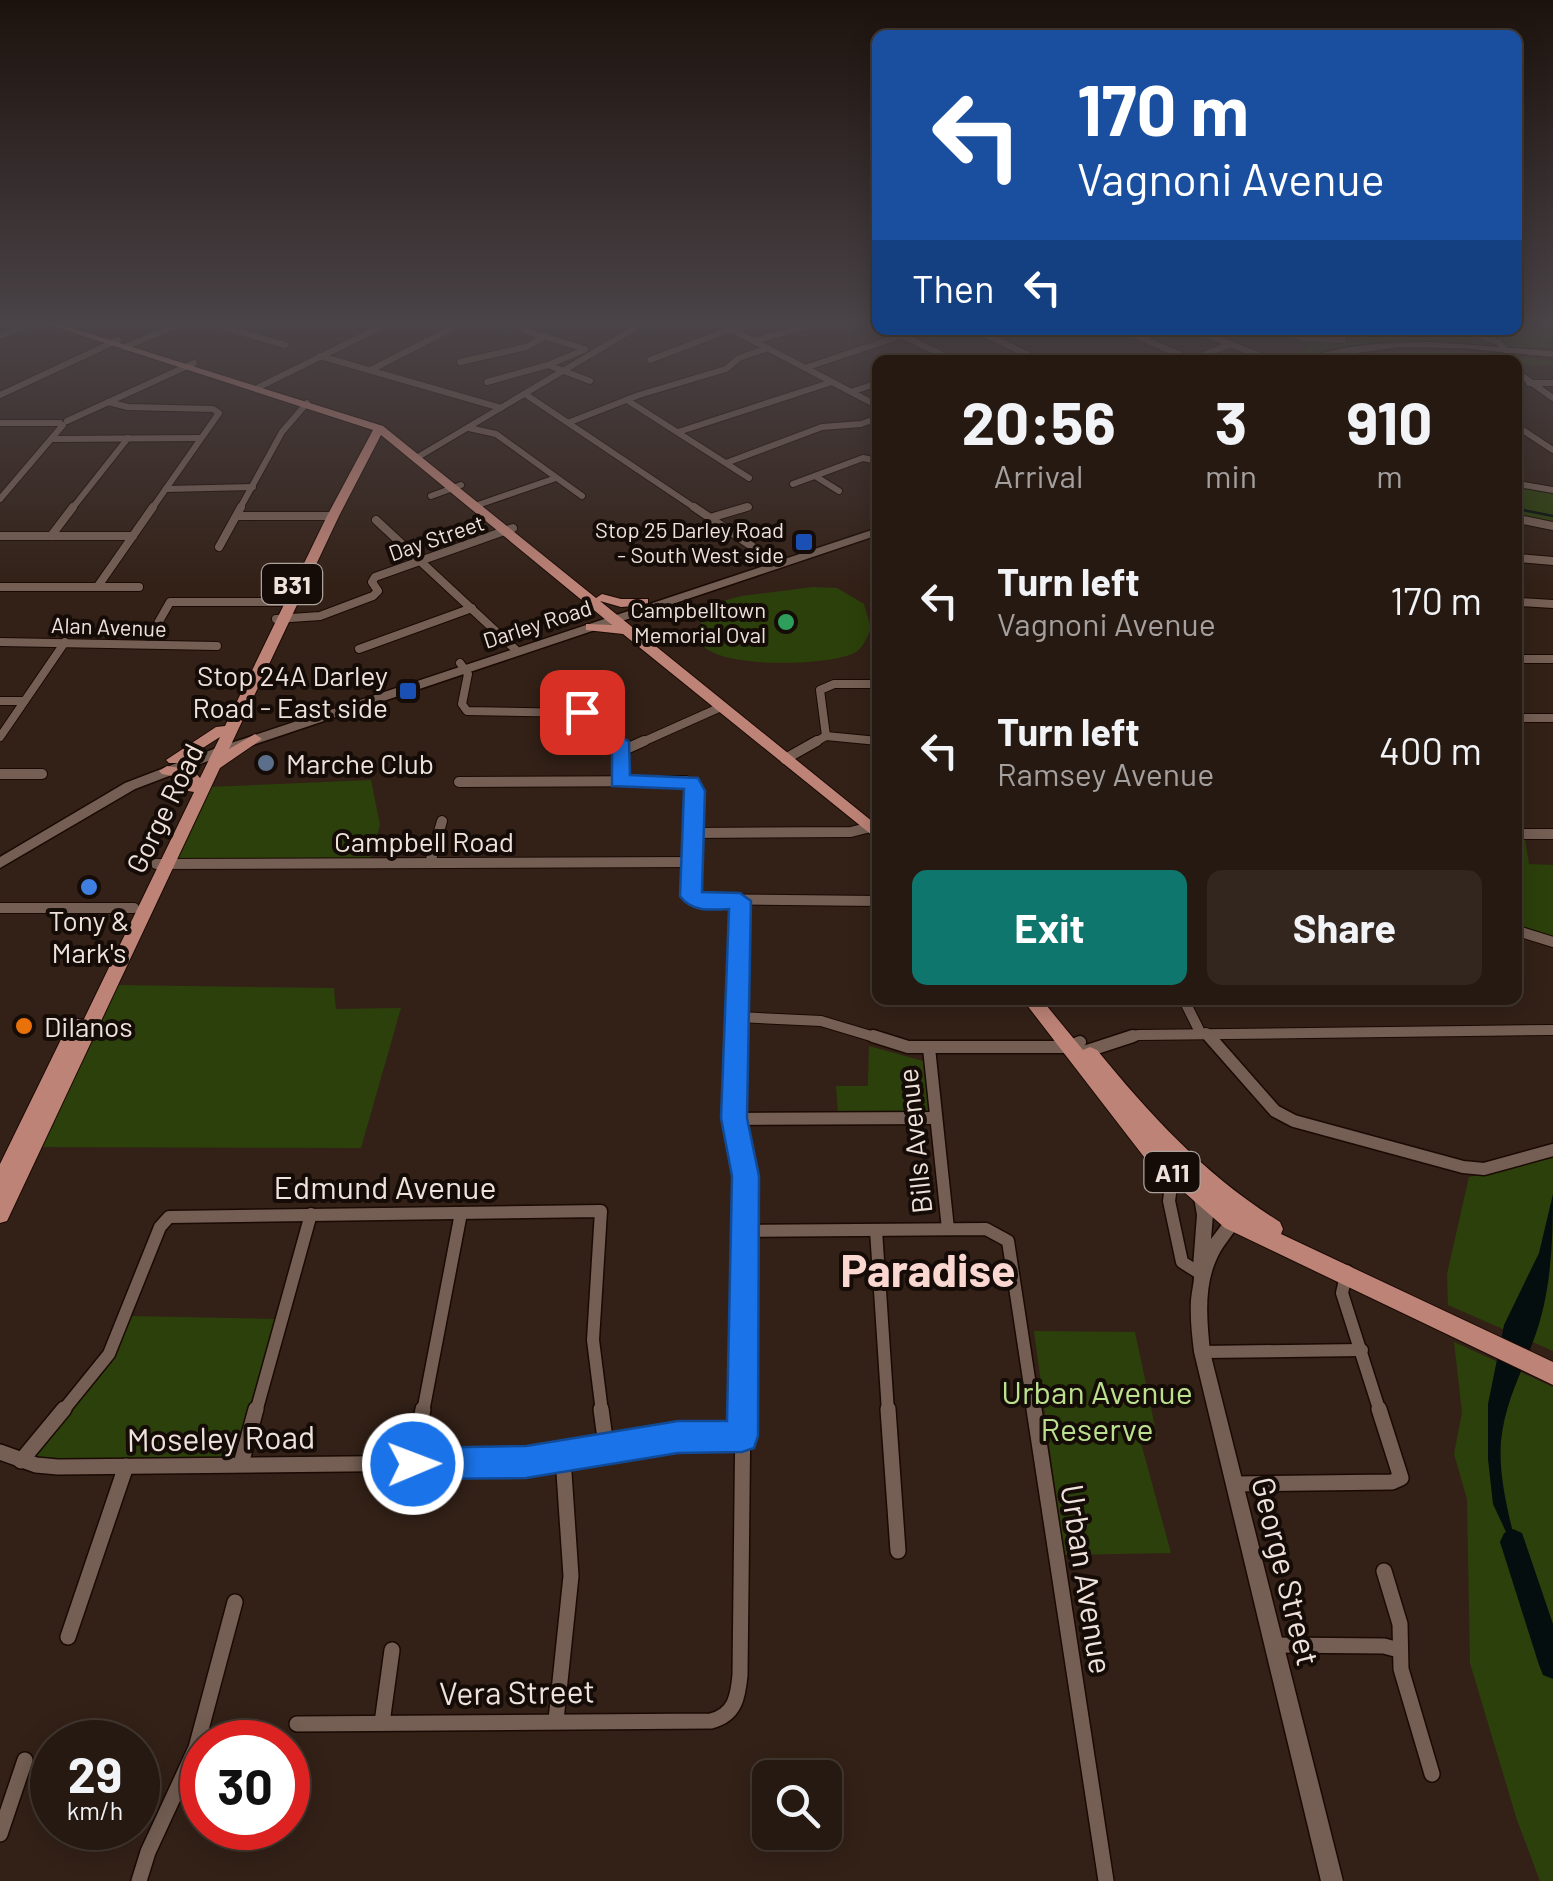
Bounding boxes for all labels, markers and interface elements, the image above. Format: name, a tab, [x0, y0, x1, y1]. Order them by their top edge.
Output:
text: 170 m	[1077, 66, 1249, 150]
icon: left	[912, 70, 1042, 200]
text: Vagnoni Avenue	[1077, 151, 1385, 205]
icon: left	[1015, 260, 1070, 315]
text: Then	[912, 265, 995, 311]
text: 20:56	[961, 385, 1116, 457]
text: 3	[1215, 385, 1247, 457]
text: 910	[1346, 385, 1433, 457]
text: Arrival	[994, 456, 1083, 494]
text: min	[1205, 456, 1257, 494]
text: m	[1376, 456, 1403, 494]
street label: Day Street	[385, 509, 487, 565]
place label: Stop 25 Darley Road - South West side	[595, 516, 784, 567]
marker: Stop 25 Darley Road - South West side	[793, 531, 815, 553]
text: Turn left	[997, 558, 1140, 604]
road number: B31	[262, 564, 322, 604]
icon: left	[912, 573, 967, 628]
text: 170 m	[1390, 577, 1482, 623]
street label: Darley Road	[480, 593, 594, 653]
place label: Campbelltown Memorial Oval	[631, 596, 766, 647]
text: Vagnoni Avenue	[997, 604, 1216, 642]
street label: Alan Avenue	[51, 611, 167, 641]
marker: Campbelltown Memorial Oval	[775, 611, 797, 633]
place label: Stop 24A Darley Road - East side	[193, 658, 388, 724]
pin	[540, 670, 625, 755]
marker: Stop 24A Darley Road - East side	[397, 680, 419, 702]
icon: arrive	[555, 685, 610, 740]
text: Turn left	[997, 708, 1140, 754]
icon: left	[912, 723, 967, 778]
text: 400 m	[1379, 727, 1482, 773]
street label: Gorge Road	[118, 738, 210, 878]
place label: Marche Club	[286, 746, 434, 780]
marker: Marche Club	[255, 752, 277, 774]
text: Ramsey Avenue	[997, 754, 1214, 792]
street label: Campbell Road	[334, 824, 514, 858]
button: Exit	[912, 870, 1187, 985]
button: Share	[1207, 870, 1482, 985]
marker: Tony & Mark's	[78, 876, 100, 898]
place label: Tony & Mark's	[48, 903, 130, 969]
place label: Dilanos	[44, 1009, 133, 1043]
marker: Dilanos	[13, 1015, 35, 1037]
street label: Bills Avenue	[889, 1067, 939, 1215]
road number: A11	[1144, 1152, 1200, 1192]
street label: Edmund Avenue	[273, 1167, 497, 1205]
district label: Paradise	[840, 1242, 1016, 1296]
park label: Urban Avenue Reserve	[1001, 1372, 1193, 1447]
position arrow	[361, 1412, 465, 1516]
street label: Moseley Road	[126, 1416, 316, 1458]
street label: George Street	[1245, 1473, 1329, 1669]
street label: Urban Avenue	[1054, 1481, 1122, 1677]
street label: Vera Street	[439, 1671, 595, 1711]
speed limit sign: 30	[180, 1720, 310, 1850]
text: 29	[68, 1743, 122, 1803]
map controls	[752, 1760, 842, 1850]
button: search	[752, 1760, 842, 1850]
text: km/h	[67, 1795, 123, 1825]

